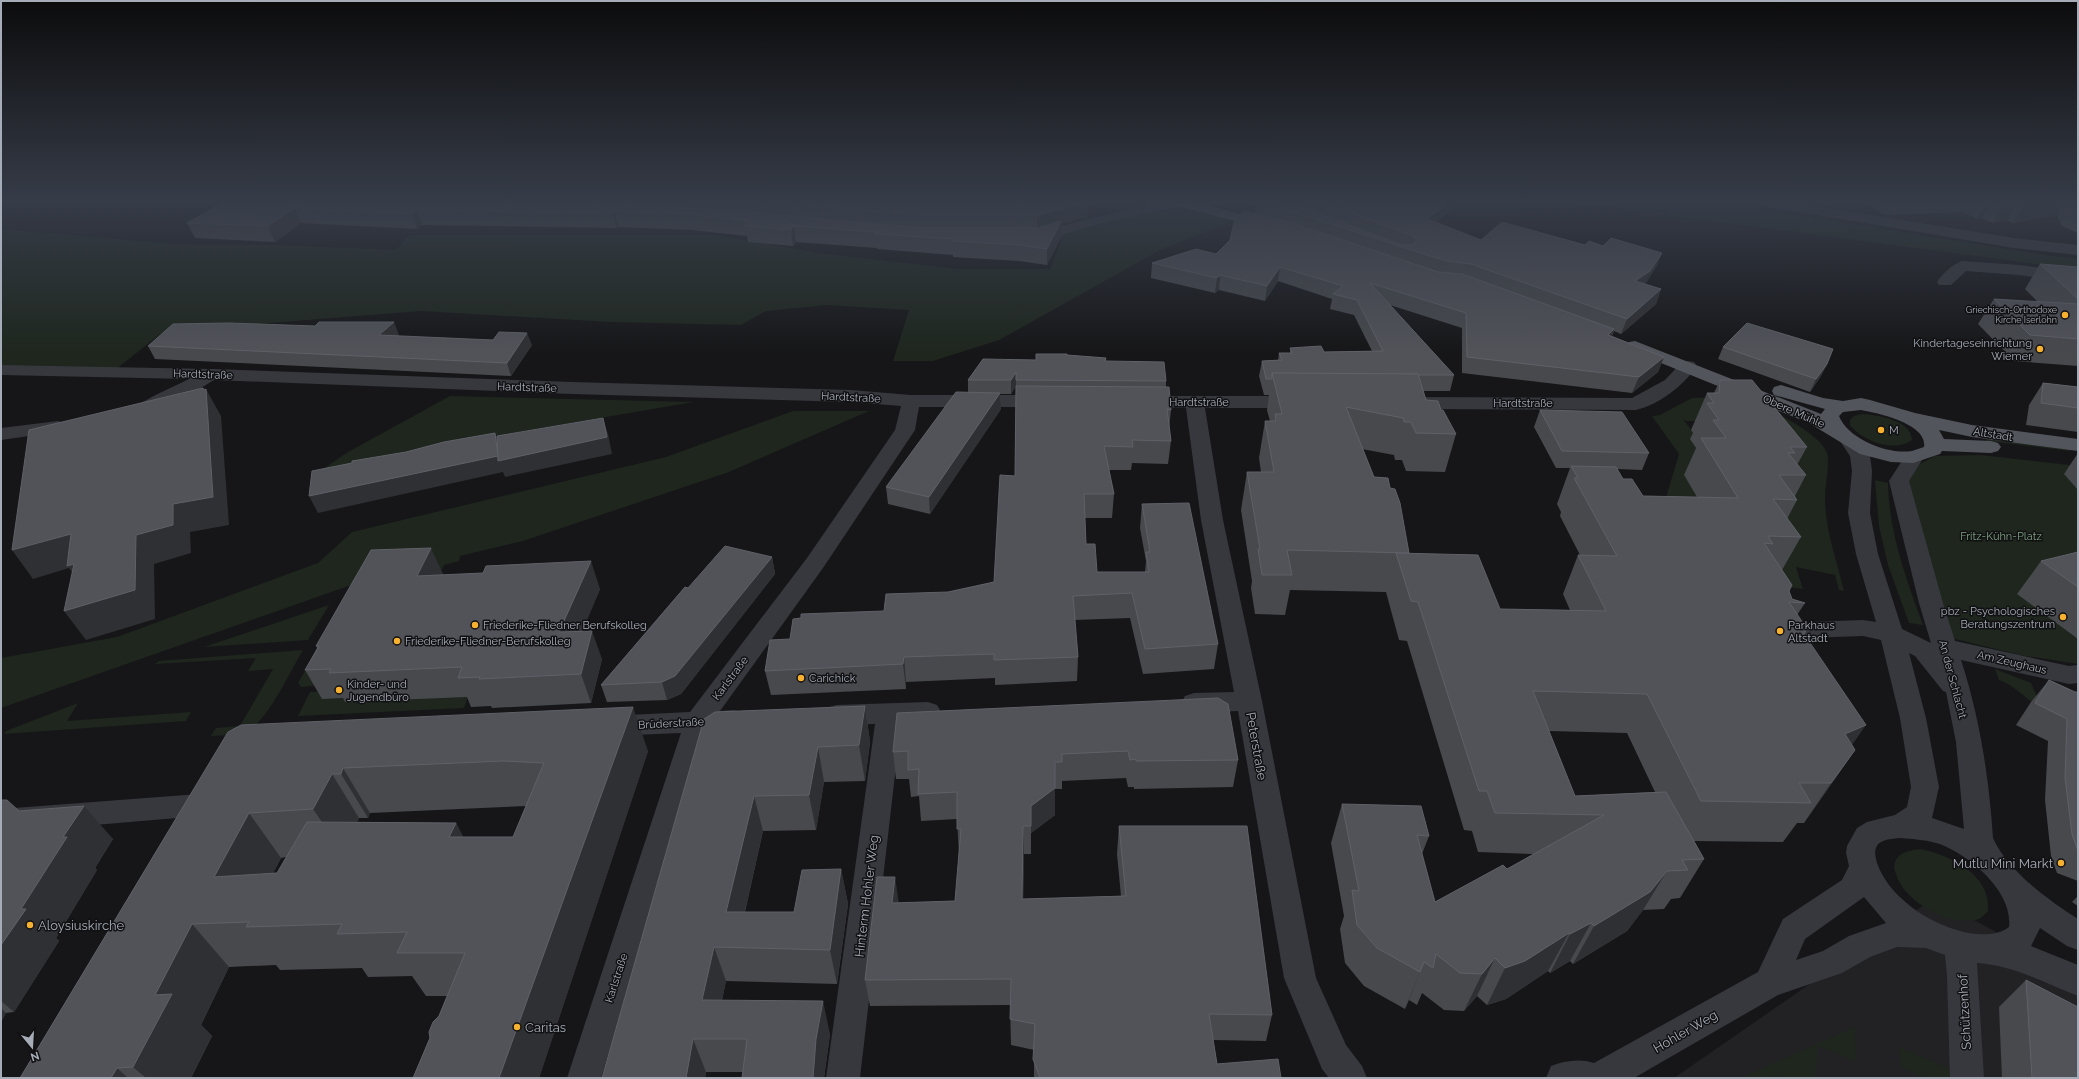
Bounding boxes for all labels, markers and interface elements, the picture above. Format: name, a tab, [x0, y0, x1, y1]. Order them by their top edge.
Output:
place label: Griechisch-Orthodoxe Kirche Iserlohn	[1966, 305, 2058, 325]
marker: Griechisch-Orthodoxe Kirche Iserlohn	[2060, 310, 2070, 320]
place label: Kindertageseinrichtung Wiemer	[1913, 337, 2032, 363]
marker: Kindertageseinrichtung Wiemer	[2035, 344, 2045, 354]
street label: Hardtstraße	[173, 367, 234, 382]
street label: Hardtstraße	[497, 380, 558, 395]
street label: Hardtstraße	[821, 389, 882, 406]
street label: Obere Mühle	[1761, 392, 1827, 431]
street label: Hardtstraße	[1169, 396, 1229, 409]
street label: Hardtstraße	[1493, 397, 1553, 410]
place label: M	[1889, 424, 1899, 437]
marker: M	[1876, 425, 1886, 435]
street label: Altstadt	[1972, 425, 2014, 444]
park label: Fritz-Kühn-Platz	[1960, 530, 2042, 543]
place label: pbz - Psychologisches Beratungszentrum	[1941, 605, 2055, 631]
marker: pbz - Psychologisches Beratungszentrum	[2058, 612, 2068, 622]
place label: Friederike-Fliedner Berufskolleg	[483, 619, 647, 632]
place label: Parkhaus Altstadt	[1788, 619, 1835, 645]
marker: Friederike-Fliedner Berufskolleg	[470, 620, 480, 630]
marker: Parkhaus Altstadt	[1775, 626, 1785, 636]
place label: Friederike-Fliedner-Berufskolleg	[405, 635, 571, 648]
marker: Friederike-Fliedner-Berufskolleg	[392, 636, 402, 646]
street label: An der Schlacht	[1936, 639, 1969, 720]
street label: Am Zeughaus	[1976, 648, 2048, 677]
street label: Karlstraße	[710, 653, 751, 703]
place label: Carichick	[809, 672, 856, 685]
marker: Carichick	[796, 673, 806, 683]
place label: Kinder- und Jugendbüro	[347, 678, 409, 704]
marker: Kinder- und Jugendbüro	[334, 685, 344, 695]
street label: Peterstraße	[1243, 711, 1270, 782]
street label: Brüderstraße	[638, 715, 705, 732]
street label: Hinterm Hohler Weg	[852, 834, 881, 958]
place label: Mutlu Mini Markt	[1953, 856, 2054, 871]
marker: Mutlu Mini Markt	[2056, 858, 2066, 868]
place label: Aloysiuskirche	[38, 918, 125, 933]
marker: Aloysiuskirche	[25, 920, 35, 930]
street label: Karlstraße	[602, 951, 631, 1005]
street label: Schützenhof	[1955, 973, 1974, 1050]
street label: Hohler Weg	[1651, 1007, 1720, 1056]
place label: Caritas	[525, 1020, 566, 1035]
marker: Caritas	[512, 1022, 522, 1032]
north arrow	[12, 1027, 52, 1067]
text: N	[29, 1049, 41, 1064]

